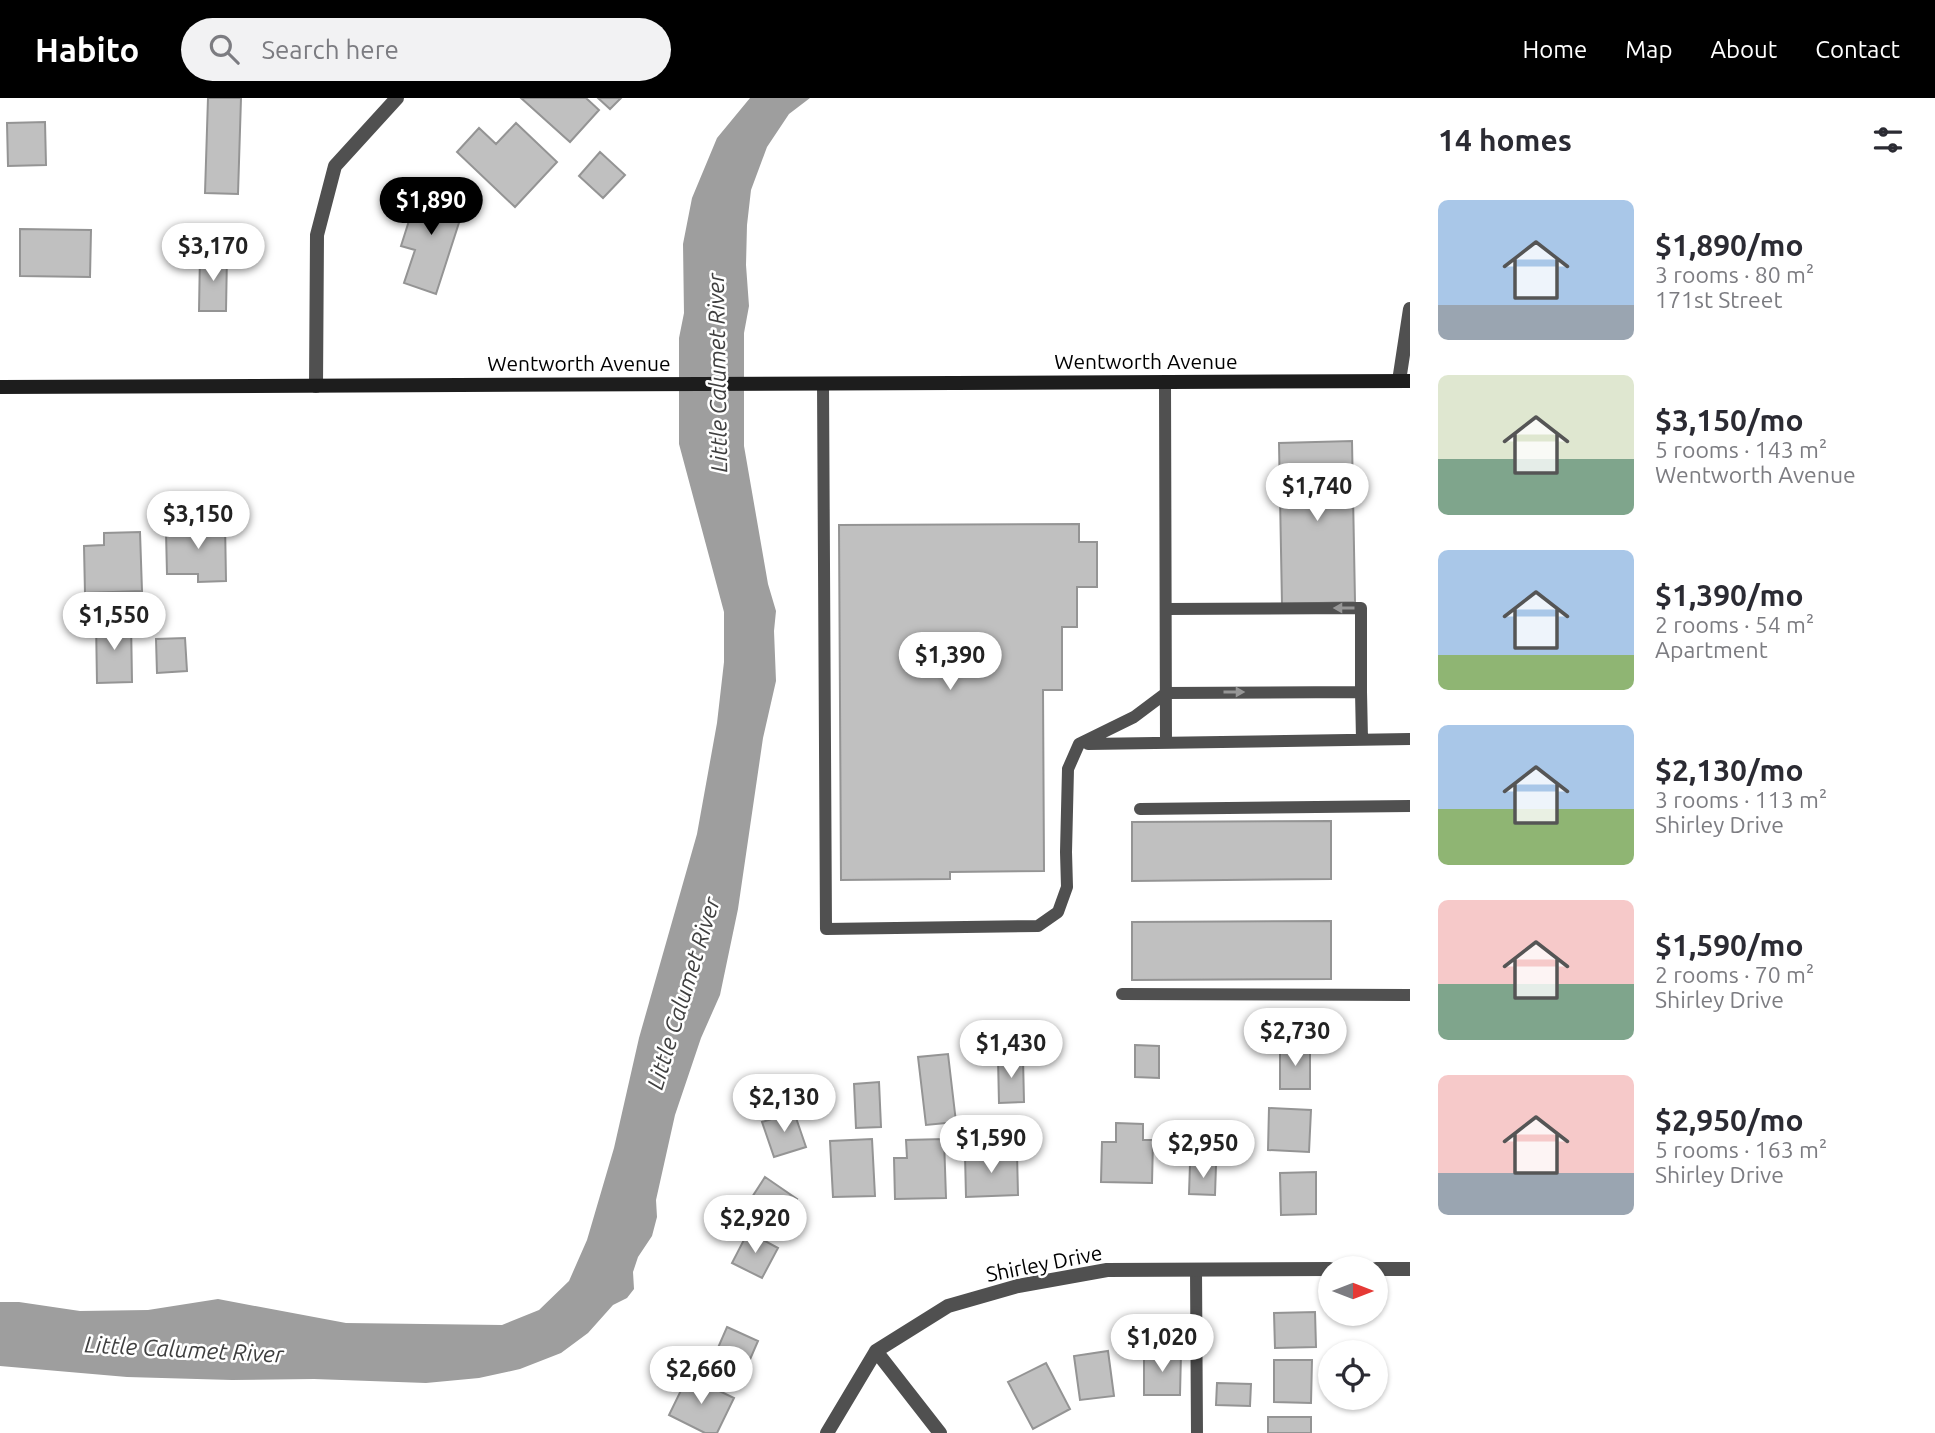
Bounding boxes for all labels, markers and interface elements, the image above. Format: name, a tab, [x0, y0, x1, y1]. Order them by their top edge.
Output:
search box	[181, 18, 671, 81]
icon: search	[205, 30, 243, 68]
text: Habito	[35, 31, 139, 68]
text: Search here	[261, 35, 399, 64]
text: Home	[1522, 36, 1587, 63]
text: Map	[1625, 36, 1672, 63]
text: About	[1710, 36, 1777, 63]
text: Contact	[1815, 36, 1900, 63]
icon: filters	[1869, 121, 1907, 159]
text: 14 homes	[1438, 123, 1572, 157]
pin: $1,890	[374, 178, 488, 237]
text: $1,890	[396, 187, 466, 212]
pin: $3,170	[156, 223, 270, 283]
icon: home	[1494, 228, 1578, 312]
text: $1,890/mo	[1655, 228, 1804, 262]
text: $3,170	[178, 233, 248, 258]
text: 3 rooms · 80 m²	[1655, 262, 1814, 287]
water label: Little Calumet River	[703, 272, 731, 473]
text: 171st Street	[1655, 287, 1782, 312]
street label: Wentworth Avenue	[1054, 349, 1238, 373]
street label: Wentworth Avenue	[487, 351, 671, 375]
icon: home	[1494, 403, 1578, 487]
text: $3,150/mo	[1655, 403, 1804, 437]
text: 5 rooms · 143 m²	[1655, 437, 1827, 462]
text: Wentworth Avenue	[1655, 462, 1856, 487]
pin: $1,740	[1260, 464, 1374, 523]
text: $1,740	[1282, 473, 1352, 498]
pin: $3,150	[141, 491, 255, 551]
text: $3,150	[163, 501, 233, 526]
icon: home	[1494, 578, 1578, 662]
text: $1,390/mo	[1655, 578, 1804, 612]
pin: $1,550	[57, 592, 171, 652]
text: $1,550	[79, 602, 149, 627]
one-way arrow	[1333, 602, 1355, 614]
text: 2 rooms · 54 m²	[1655, 612, 1814, 637]
pin: $1,390	[893, 632, 1007, 692]
text: Apartment	[1655, 637, 1768, 662]
text: $1,390	[915, 642, 985, 667]
one-way arrow	[1224, 686, 1246, 698]
icon: home	[1494, 753, 1578, 837]
text: $2,130/mo	[1655, 753, 1804, 787]
text: 3 rooms · 113 m²	[1655, 787, 1827, 812]
text: Shirley Drive	[1655, 812, 1784, 837]
water label: Little Calumet River	[642, 893, 724, 1092]
icon: home	[1494, 928, 1578, 1012]
text: $1,590/mo	[1655, 928, 1804, 962]
text: 2 rooms · 70 m²	[1655, 962, 1814, 987]
text: Shirley Drive	[1655, 987, 1784, 1012]
pin: $2,730	[1238, 1009, 1352, 1068]
text: $2,730	[1260, 1018, 1330, 1043]
pin: $1,430	[954, 1020, 1068, 1080]
text: $1,430	[976, 1030, 1046, 1055]
pin: $2,130	[727, 1074, 841, 1134]
text: $2,130	[749, 1084, 819, 1109]
icon: home	[1494, 1103, 1578, 1187]
text: $2,950/mo	[1655, 1103, 1804, 1137]
pin: $1,590	[934, 1116, 1048, 1175]
pin: $2,950	[1146, 1121, 1260, 1180]
text: $1,590	[956, 1125, 1026, 1150]
text: $2,950	[1168, 1130, 1238, 1155]
text: 5 rooms · 163 m²	[1655, 1137, 1827, 1162]
text: Shirley Drive	[1655, 1162, 1784, 1187]
pin: $2,920	[698, 1196, 812, 1255]
text: $2,920	[720, 1205, 790, 1230]
street label: Shirley Drive	[984, 1240, 1104, 1286]
north arrow	[1318, 1256, 1388, 1326]
map controls	[1318, 1256, 1388, 1410]
pin: $1,020	[1105, 1314, 1219, 1374]
text: $1,020	[1127, 1324, 1197, 1349]
water label: Little Calumet River	[84, 1331, 286, 1367]
button: locate	[1318, 1340, 1388, 1410]
pin: $2,660	[644, 1346, 758, 1406]
text: $2,660	[666, 1356, 736, 1381]

